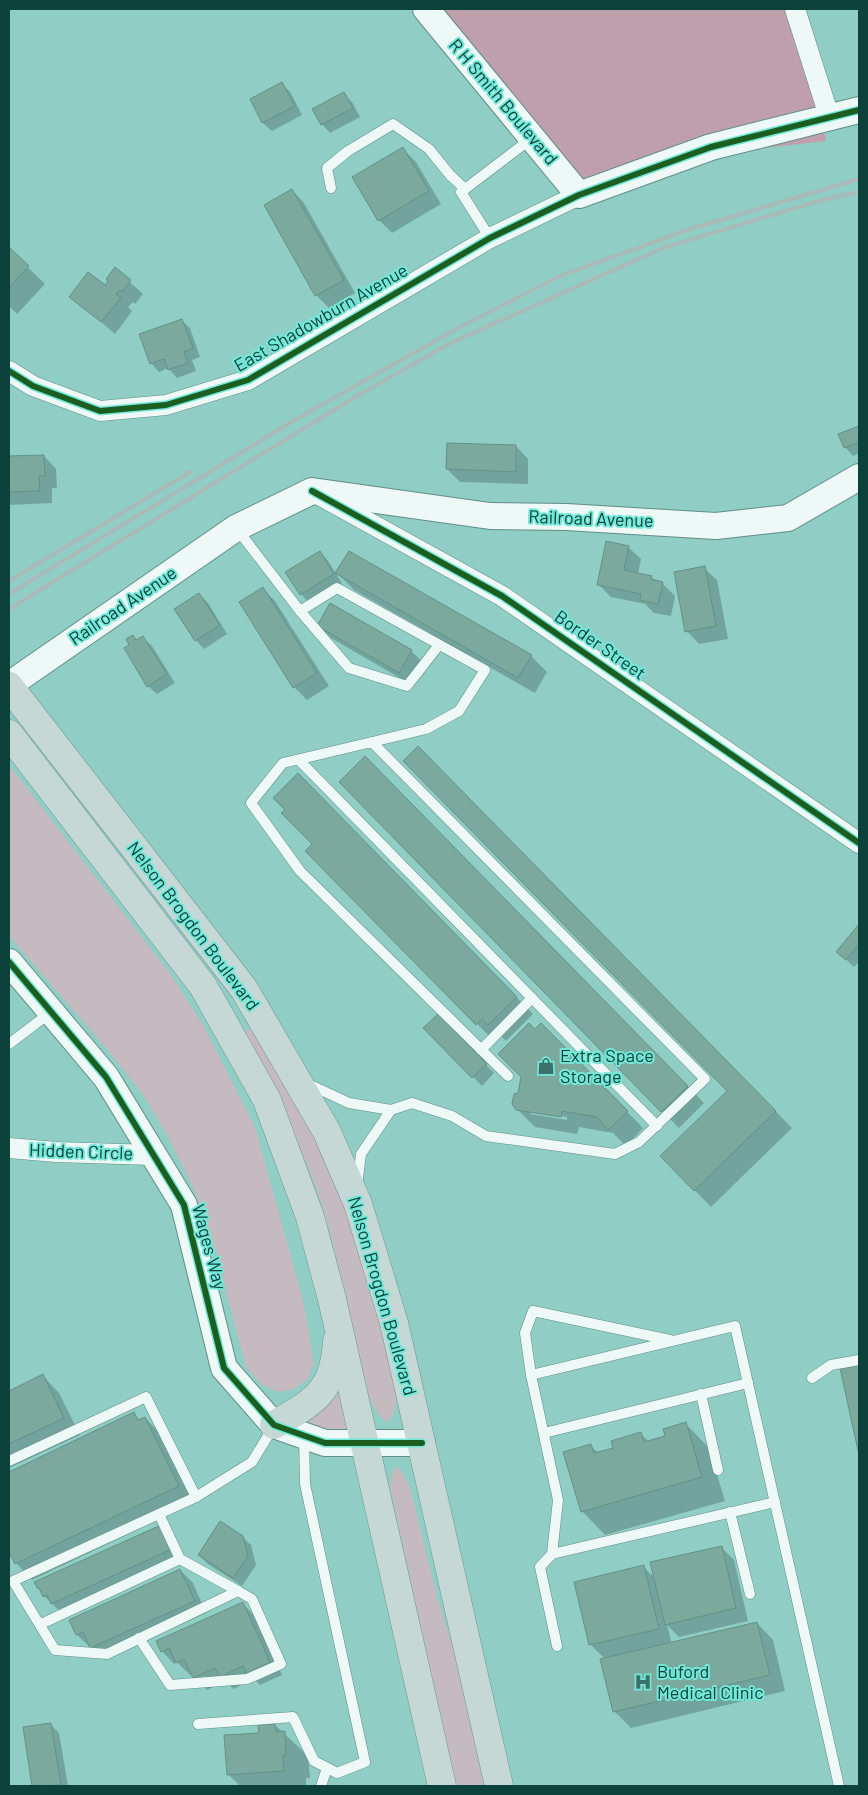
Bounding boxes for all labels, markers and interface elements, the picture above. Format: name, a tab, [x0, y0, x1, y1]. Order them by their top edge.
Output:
street label: R H Smith Boulevard	[445, 34, 563, 169]
street label: East Shadowburn Avenue	[230, 258, 411, 376]
street label: Railroad Avenue	[528, 505, 654, 531]
street label: Railroad Avenue	[64, 561, 180, 649]
street label: Border Street	[551, 605, 650, 684]
street label: Nelson Brogdon Boulevard	[123, 837, 265, 1014]
place label: Extra Space Storage	[560, 1044, 654, 1087]
shop icon: Extra Space Storage	[536, 1056, 556, 1076]
street label: Hidden Circle	[29, 1138, 133, 1164]
street label: Nelson Brogdon Boulevard	[344, 1194, 422, 1398]
street label: Wages Way	[188, 1201, 232, 1292]
place label: Buford Medical Clinic	[657, 1660, 764, 1703]
hospital icon: Buford Medical Clinic	[633, 1672, 653, 1692]

